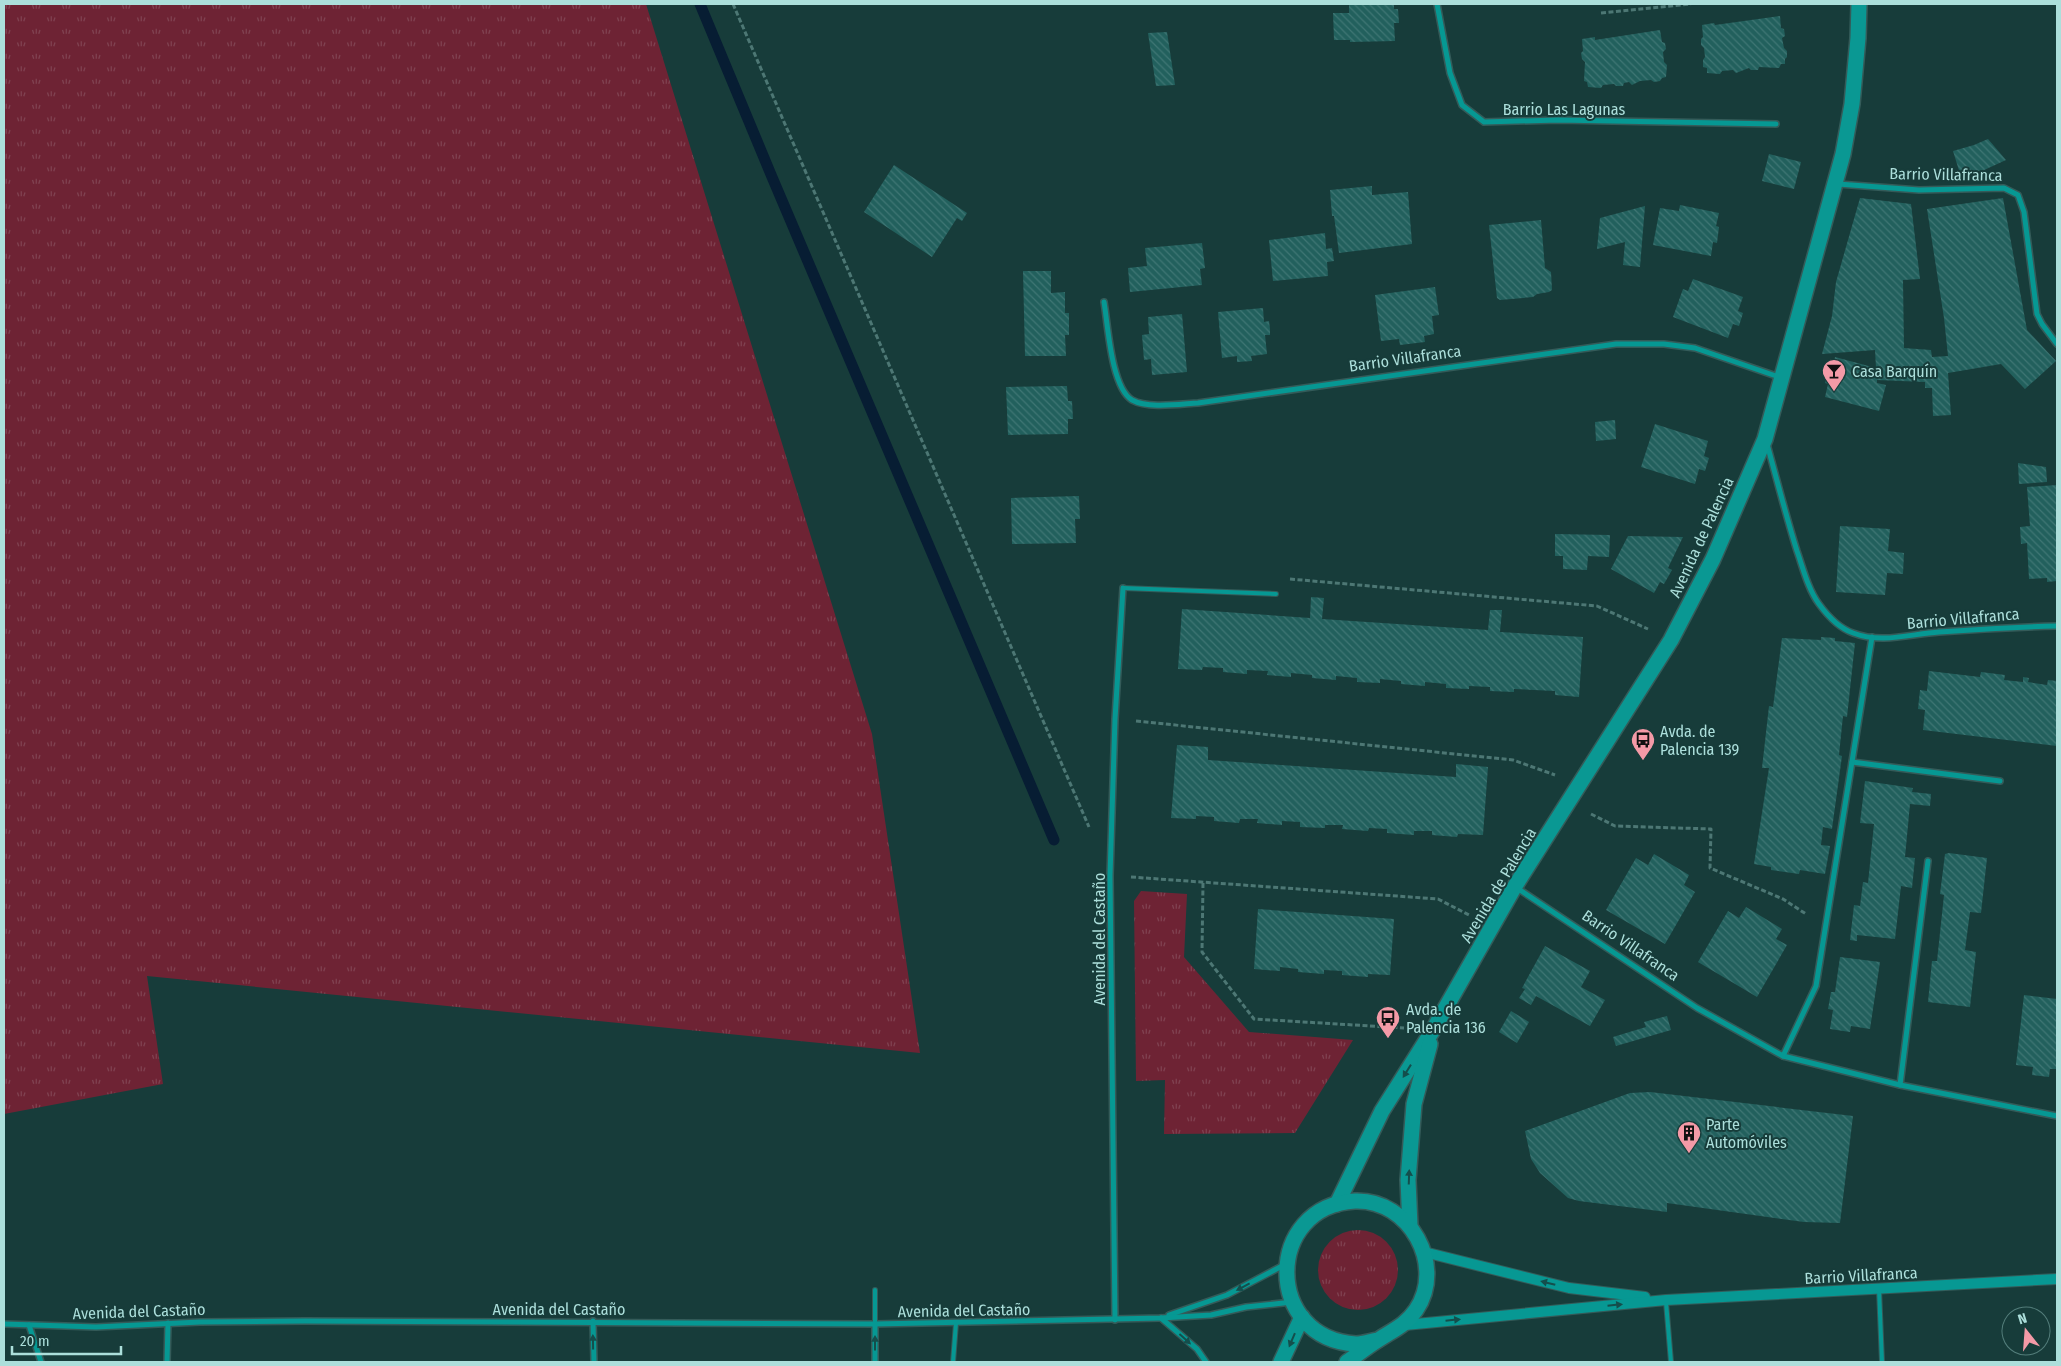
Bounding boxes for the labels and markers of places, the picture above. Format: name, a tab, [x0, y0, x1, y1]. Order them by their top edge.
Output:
bar icon: Casa Barquín	[1821, 358, 1847, 392]
place label: Casa Barquín	[1852, 362, 1937, 381]
place label: Avda. de Palencia 139	[1660, 722, 1739, 759]
bus stop icon: Avda. de Palencia 139	[1630, 727, 1656, 761]
place label: Avda. de Palencia 136	[1406, 1000, 1486, 1037]
bus stop icon: Avda. de Palencia 136	[1375, 1005, 1401, 1039]
place label: Parte Automóviles	[1706, 1115, 1787, 1152]
building icon: Parte Automóviles	[1676, 1120, 1702, 1154]

